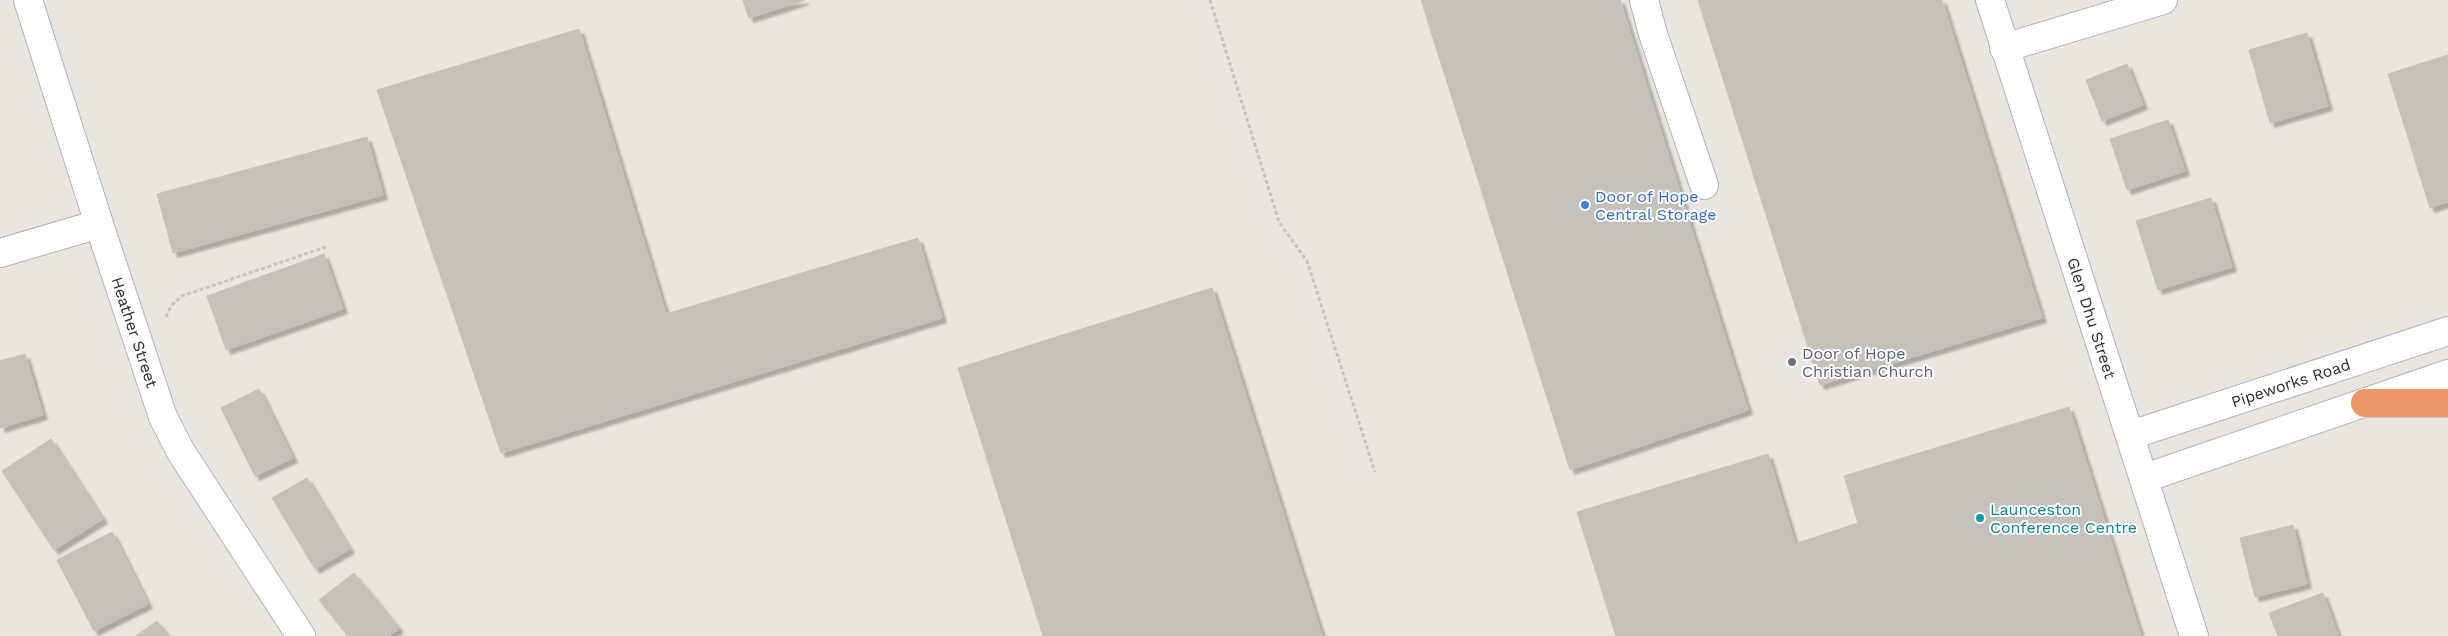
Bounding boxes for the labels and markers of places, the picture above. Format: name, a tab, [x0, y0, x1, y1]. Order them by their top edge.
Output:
place label: Door of Hope Central Storage	[1595, 187, 1717, 224]
marker: Door of Hope Central Storage	[1579, 199, 1591, 211]
place label: Door of Hope Christian Church	[1802, 344, 1933, 381]
marker: Door of Hope Christian Church	[1786, 356, 1798, 368]
place label: Launceston Conference Centre	[1990, 500, 2137, 537]
marker: Launceston Conference Centre	[1974, 512, 1986, 524]

